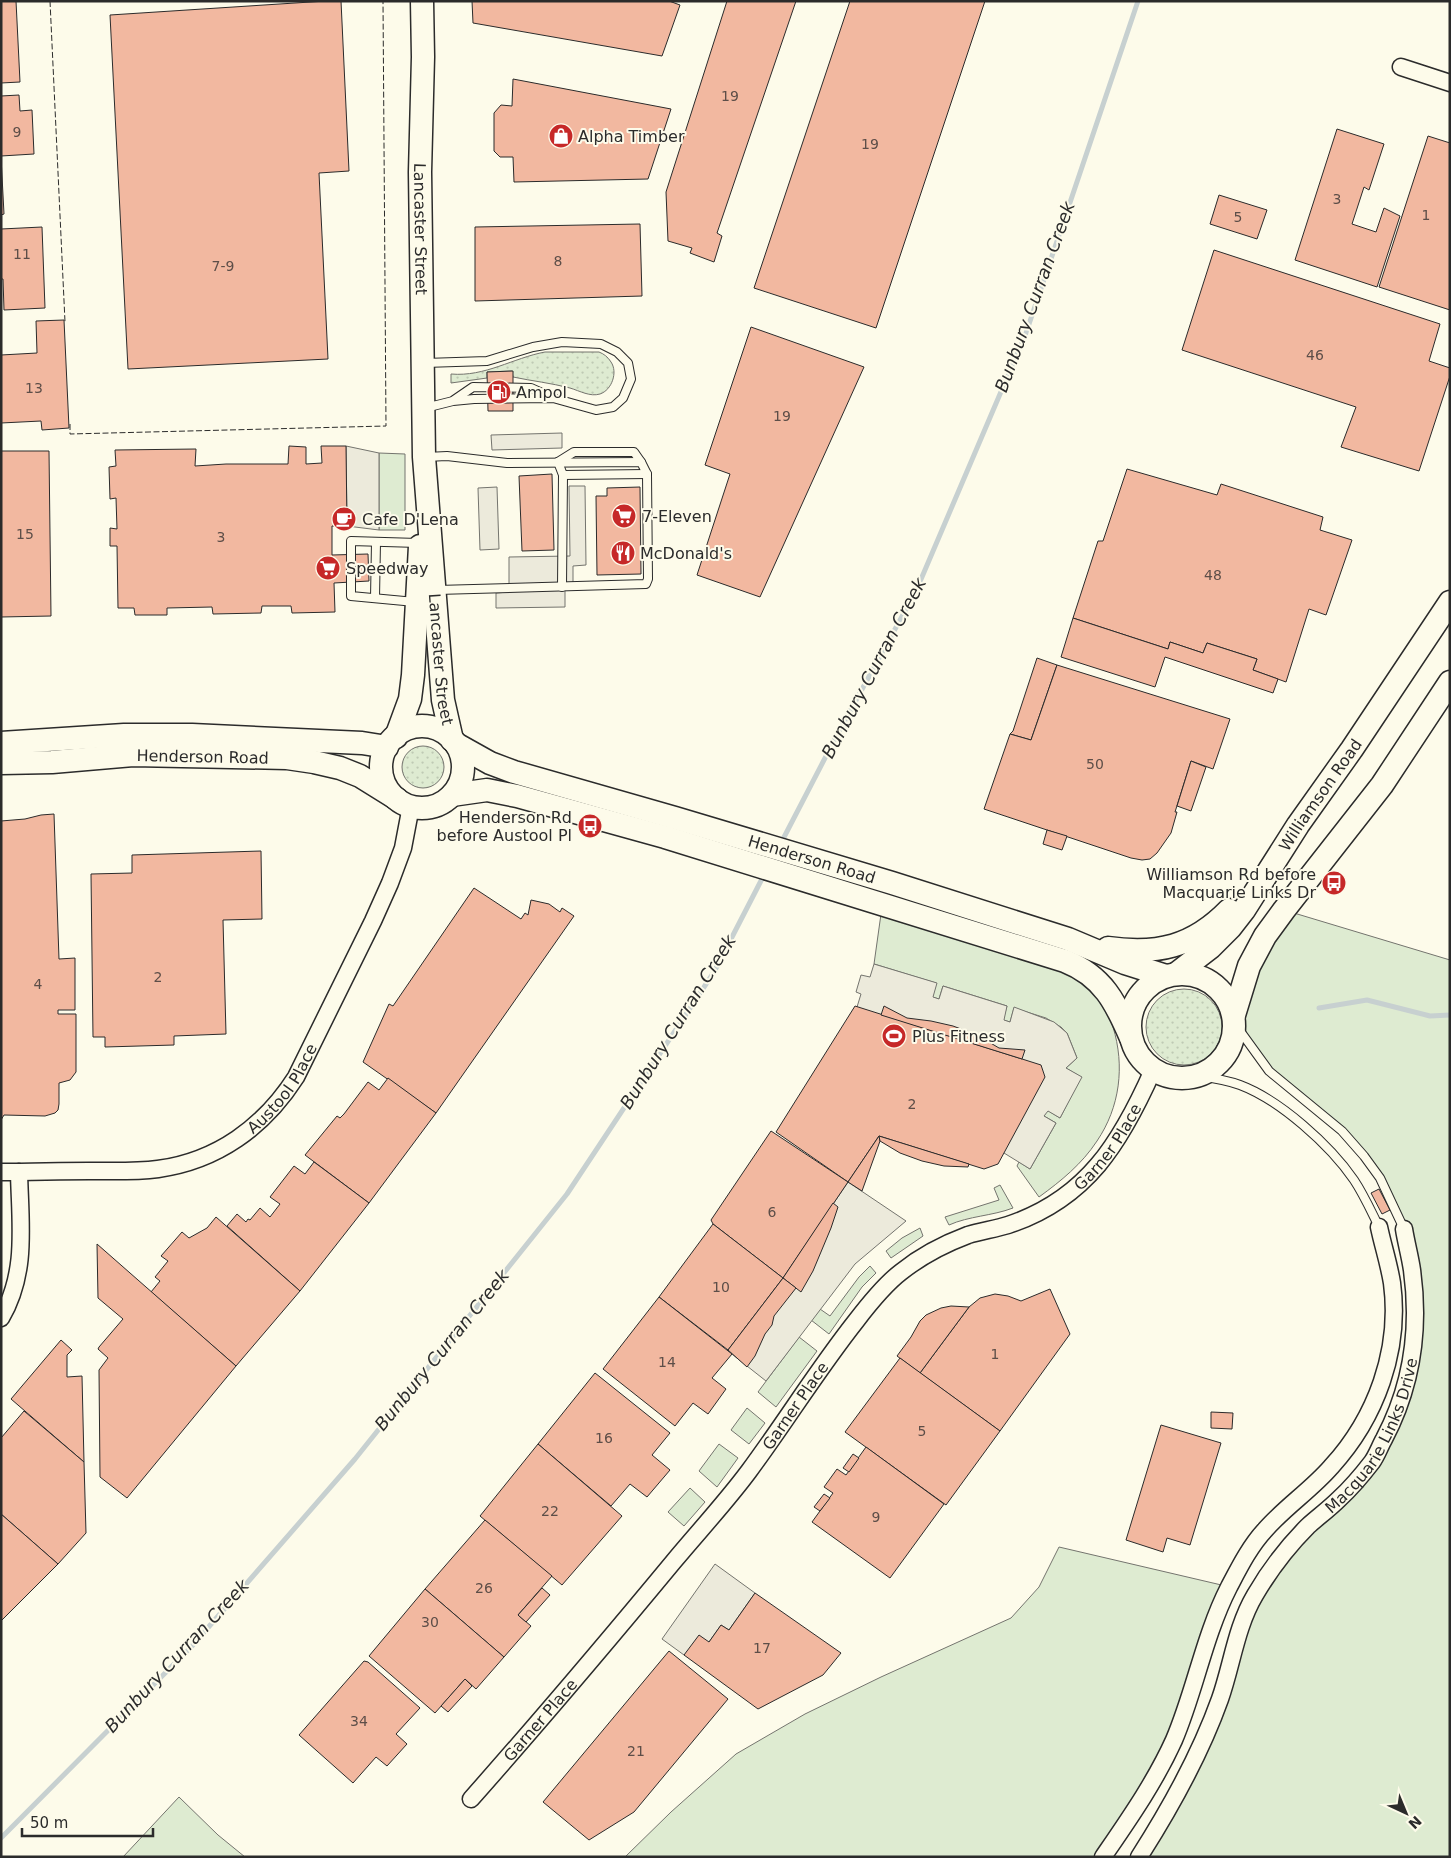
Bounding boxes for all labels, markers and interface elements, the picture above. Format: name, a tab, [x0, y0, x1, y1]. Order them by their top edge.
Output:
house number: 19	[721, 88, 739, 104]
shop icon: Alpha Timber	[548, 123, 574, 149]
house number: 9	[13, 124, 21, 140]
place label: Alpha Timber	[578, 127, 685, 146]
house number: 19	[861, 136, 879, 152]
street label: Lancaster Street	[410, 163, 431, 295]
house number: 3	[1333, 191, 1341, 207]
water label: Bunbury Curran Creek	[990, 197, 1079, 395]
house number: 1	[1422, 207, 1430, 223]
house number: 5	[1234, 209, 1242, 225]
house number: 11	[13, 246, 31, 262]
house number: 8	[554, 253, 562, 269]
house number: 7-9	[212, 258, 234, 274]
house number: 46	[1306, 347, 1324, 363]
fuel station icon: Ampol	[486, 379, 512, 405]
house number: 13	[25, 380, 43, 396]
place label: Ampol	[516, 383, 567, 402]
house number: 19	[773, 408, 791, 424]
supermarket icon: 7-Eleven	[611, 503, 637, 529]
cafe icon: Cafe D'Lena	[331, 506, 357, 532]
place label: 7-Eleven	[642, 507, 712, 526]
place label: Cafe D'Lena	[362, 510, 459, 529]
house number: 15	[16, 526, 34, 542]
house number: 3	[217, 529, 225, 545]
restaurant icon: McDonald's	[610, 540, 636, 566]
place label: McDonald's	[640, 544, 732, 563]
supermarket icon: Speedway	[315, 555, 341, 581]
place label: Speedway	[346, 559, 429, 578]
house number: 48	[1204, 567, 1222, 583]
water label: Bunbury Curran Creek	[817, 573, 931, 762]
street label: Lancaster Street	[425, 593, 457, 727]
street label: Williamson Road	[1275, 735, 1366, 855]
street label: Henderson Road	[136, 746, 269, 768]
house number: 50	[1086, 756, 1104, 772]
place label: Henderson Rd before Austool Pl	[437, 808, 572, 845]
bus stop icon: Henderson Rd before Austool Pl	[577, 813, 603, 839]
street label: Henderson Road	[746, 831, 878, 888]
place label: Williamson Rd before Macquarie Links Dr	[1146, 865, 1316, 902]
bus stop icon: Williamson Rd before Macquarie Links Dr	[1321, 870, 1347, 896]
water label: Bunbury Curran Creek	[615, 930, 741, 1113]
house number: 2	[154, 969, 162, 985]
house number: 4	[34, 976, 43, 992]
sports icon: Plus Fitness	[881, 1023, 907, 1049]
place label: Plus Fitness	[912, 1027, 1005, 1046]
street label: Austool Place	[243, 1040, 321, 1138]
house number: 2	[908, 1096, 916, 1112]
street label: Garner Place	[1070, 1101, 1145, 1194]
house number: 6	[768, 1204, 777, 1220]
water label: Bunbury Curran Creek	[370, 1264, 514, 1434]
house number: 10	[712, 1279, 730, 1295]
house number: 1	[991, 1346, 999, 1362]
house number: 14	[658, 1354, 676, 1370]
street label: Macquarie Links Drive	[1321, 1356, 1421, 1517]
street label: Garner Place	[758, 1358, 833, 1454]
house number: 5	[918, 1423, 926, 1439]
house number: 16	[595, 1430, 613, 1446]
house number: 22	[541, 1503, 559, 1519]
house number: 9	[872, 1509, 880, 1525]
water label: Bunbury Curran Creek	[100, 1574, 254, 1736]
house number: 26	[475, 1580, 493, 1596]
house number: 30	[421, 1614, 439, 1630]
house number: 17	[753, 1640, 771, 1656]
street label: Garner Place	[500, 1675, 581, 1765]
house number: 34	[350, 1713, 368, 1729]
house number: 21	[627, 1743, 645, 1759]
north arrow	[1381, 1788, 1431, 1838]
scale bar	[22, 1806, 154, 1838]
text: N	[1405, 1813, 1425, 1832]
text: 50 m	[30, 1814, 68, 1832]

